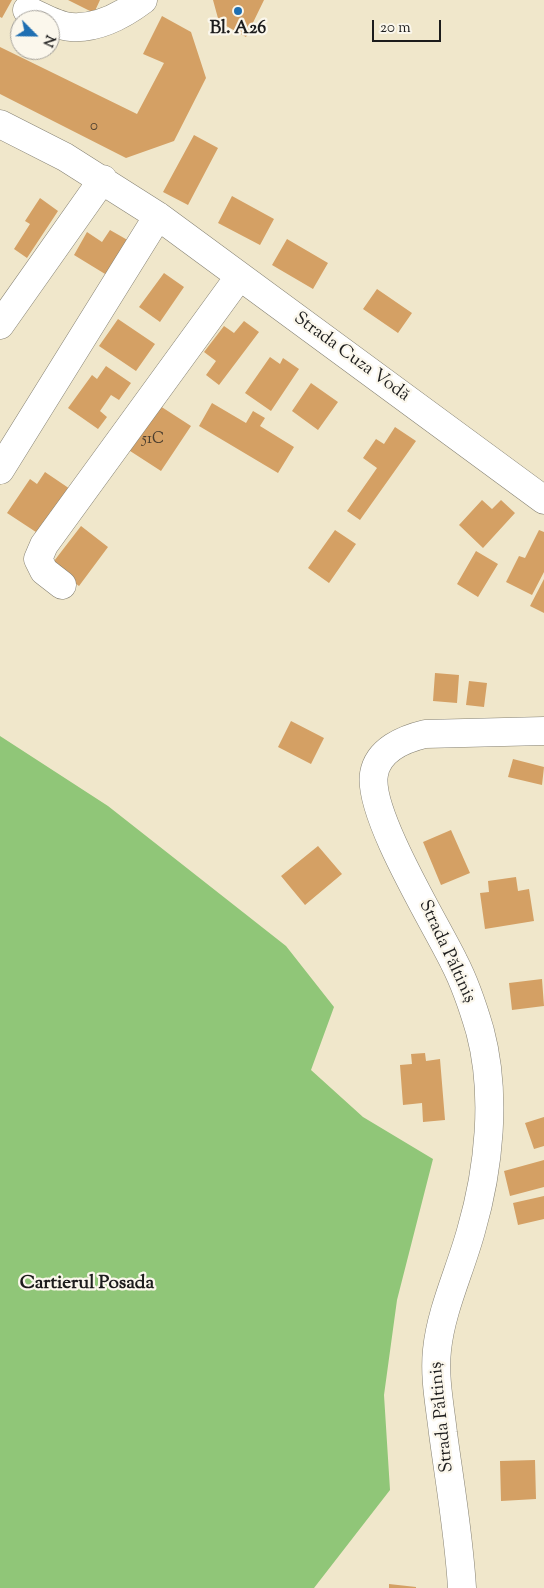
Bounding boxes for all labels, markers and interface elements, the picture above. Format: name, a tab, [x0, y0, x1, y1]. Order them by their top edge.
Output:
marker: Bl. A26	[232, 5, 244, 17]
north arrow	[10, 10, 60, 60]
scale bar	[374, 10, 443, 42]
text: 20 m	[380, 18, 411, 39]
place label: Bl. A26	[210, 19, 266, 41]
text: N	[36, 31, 59, 50]
house number: 0	[90, 118, 98, 136]
street label: Strada Cuza Vodă	[289, 309, 413, 407]
house number: 51C	[142, 431, 164, 449]
street label: Strada Păltiniș	[413, 897, 479, 1007]
district label: Cartierul Posada	[20, 1274, 154, 1296]
street label: Strada Păltiniș	[426, 1361, 460, 1473]

